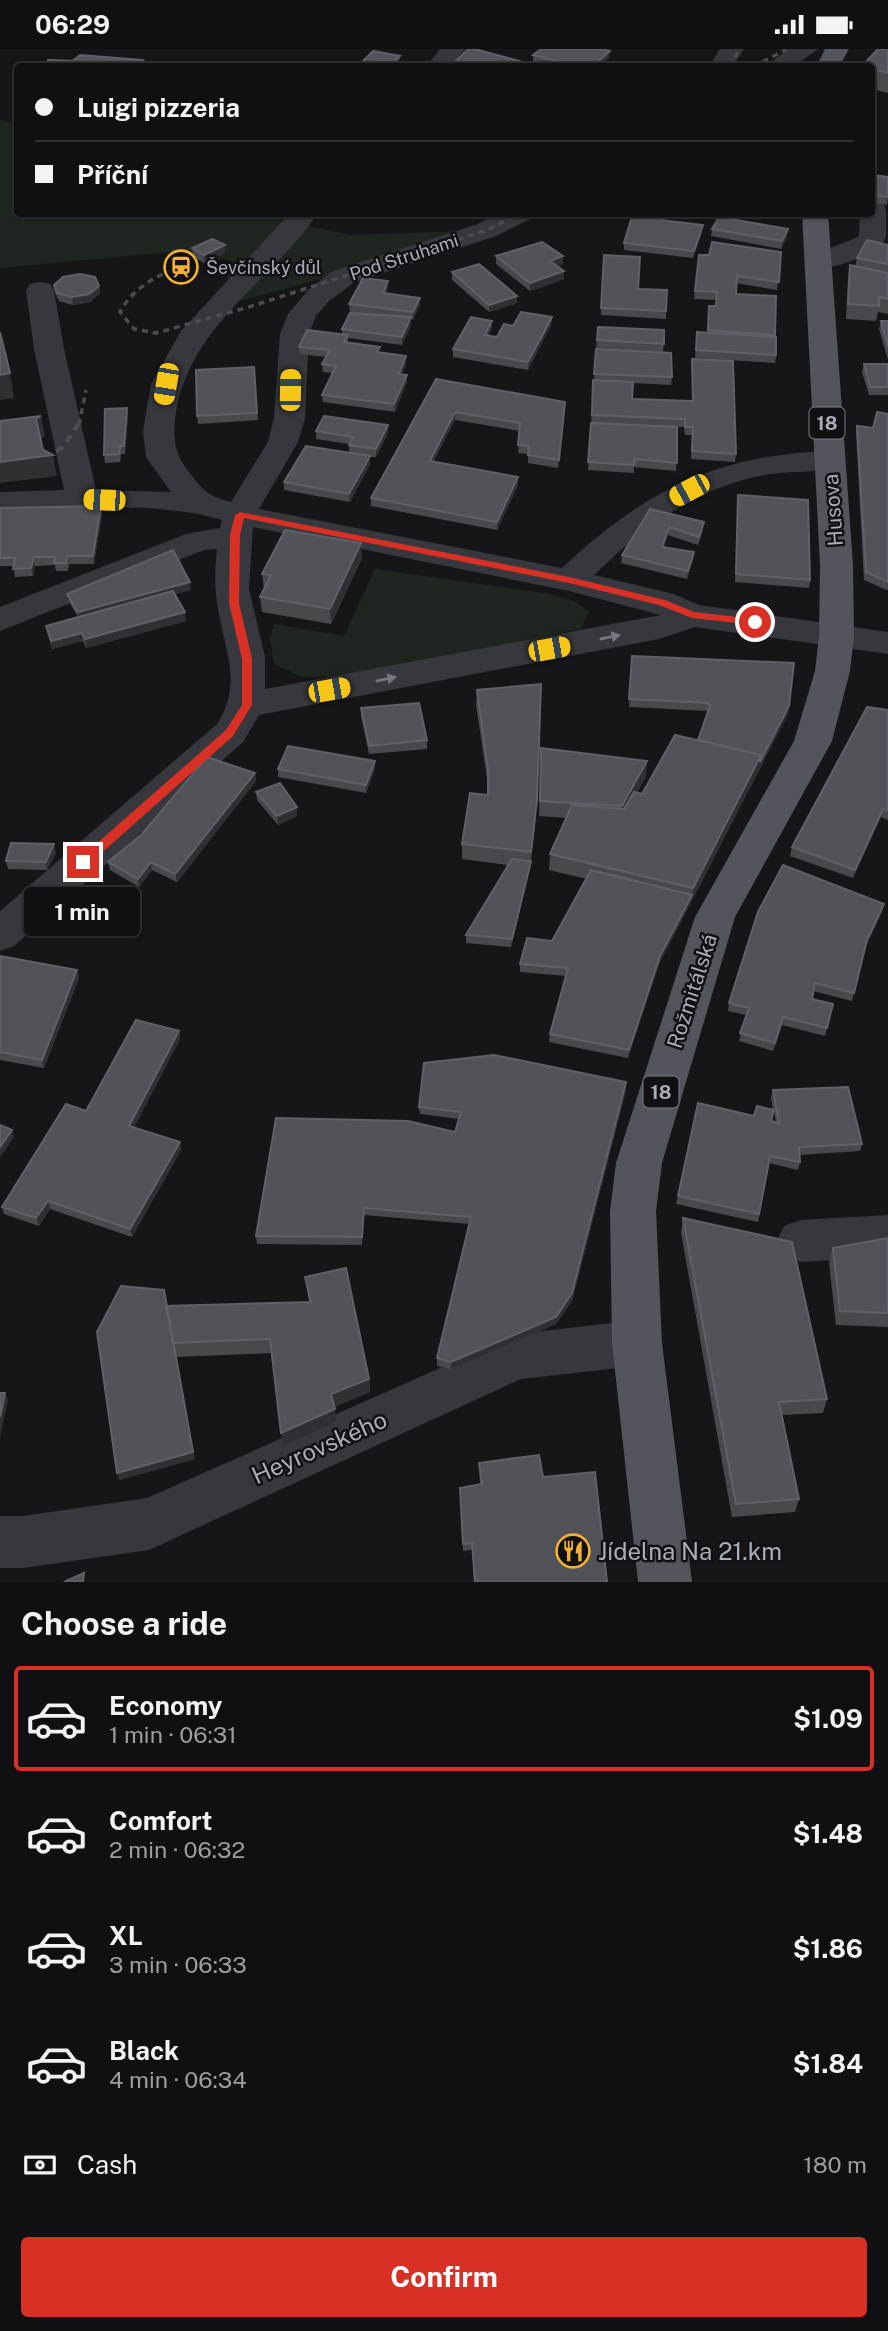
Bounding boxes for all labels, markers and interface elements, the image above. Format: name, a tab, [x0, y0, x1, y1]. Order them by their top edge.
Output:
text: 06:29	[35, 9, 110, 40]
text: Luigi pizzeria	[77, 92, 240, 123]
text: Příční	[77, 159, 148, 190]
street label: Pod Struhami	[347, 230, 461, 284]
station icon: Ševčínský důl	[162, 248, 200, 286]
place label: Ševčínský důl	[206, 257, 321, 278]
car	[153, 361, 180, 407]
car	[280, 369, 301, 411]
road number: 18	[810, 407, 844, 439]
car	[666, 471, 713, 509]
street label: Husova	[818, 473, 848, 547]
car	[83, 489, 126, 511]
route start	[739, 606, 771, 638]
one-way arrow	[599, 632, 621, 643]
car	[527, 635, 572, 663]
one-way arrow	[375, 673, 397, 684]
car	[307, 676, 352, 704]
route end	[67, 846, 99, 878]
callout: 1 min	[25, 887, 141, 935]
text: 1 min	[54, 898, 110, 925]
street label: Rožmitálská	[662, 931, 722, 1051]
road number: 18	[644, 1077, 678, 1107]
street label: Heyrovského	[247, 1405, 391, 1489]
restaurant icon: Jídelna Na 21.km	[554, 1532, 592, 1570]
place label: Jídelna Na 21.km	[598, 1537, 782, 1565]
text: Choose a ride	[21, 1605, 227, 1642]
icon: car	[25, 1687, 88, 1750]
text: Economy	[109, 1690, 222, 1721]
text: $1.09	[793, 1703, 863, 1734]
text: 1 min · 06:31	[109, 1721, 237, 1748]
icon: car	[25, 1802, 88, 1865]
text: Comfort	[109, 1805, 212, 1836]
text: $1.48	[793, 1818, 863, 1849]
text: 2 min · 06:32	[109, 1836, 245, 1863]
icon: car	[25, 1917, 88, 1980]
text: XL	[109, 1920, 143, 1951]
text: $1.86	[793, 1933, 863, 1964]
text: 3 min · 06:33	[109, 1951, 247, 1978]
icon: car	[25, 2032, 88, 2095]
text: Black	[109, 2035, 179, 2066]
text: $1.84	[793, 2048, 863, 2079]
text: 4 min · 06:34	[109, 2066, 247, 2093]
icon: cash	[21, 2146, 59, 2184]
text: Cash	[77, 2149, 137, 2180]
text: 180 m	[803, 2151, 867, 2178]
button: Confirm	[21, 2237, 867, 2317]

